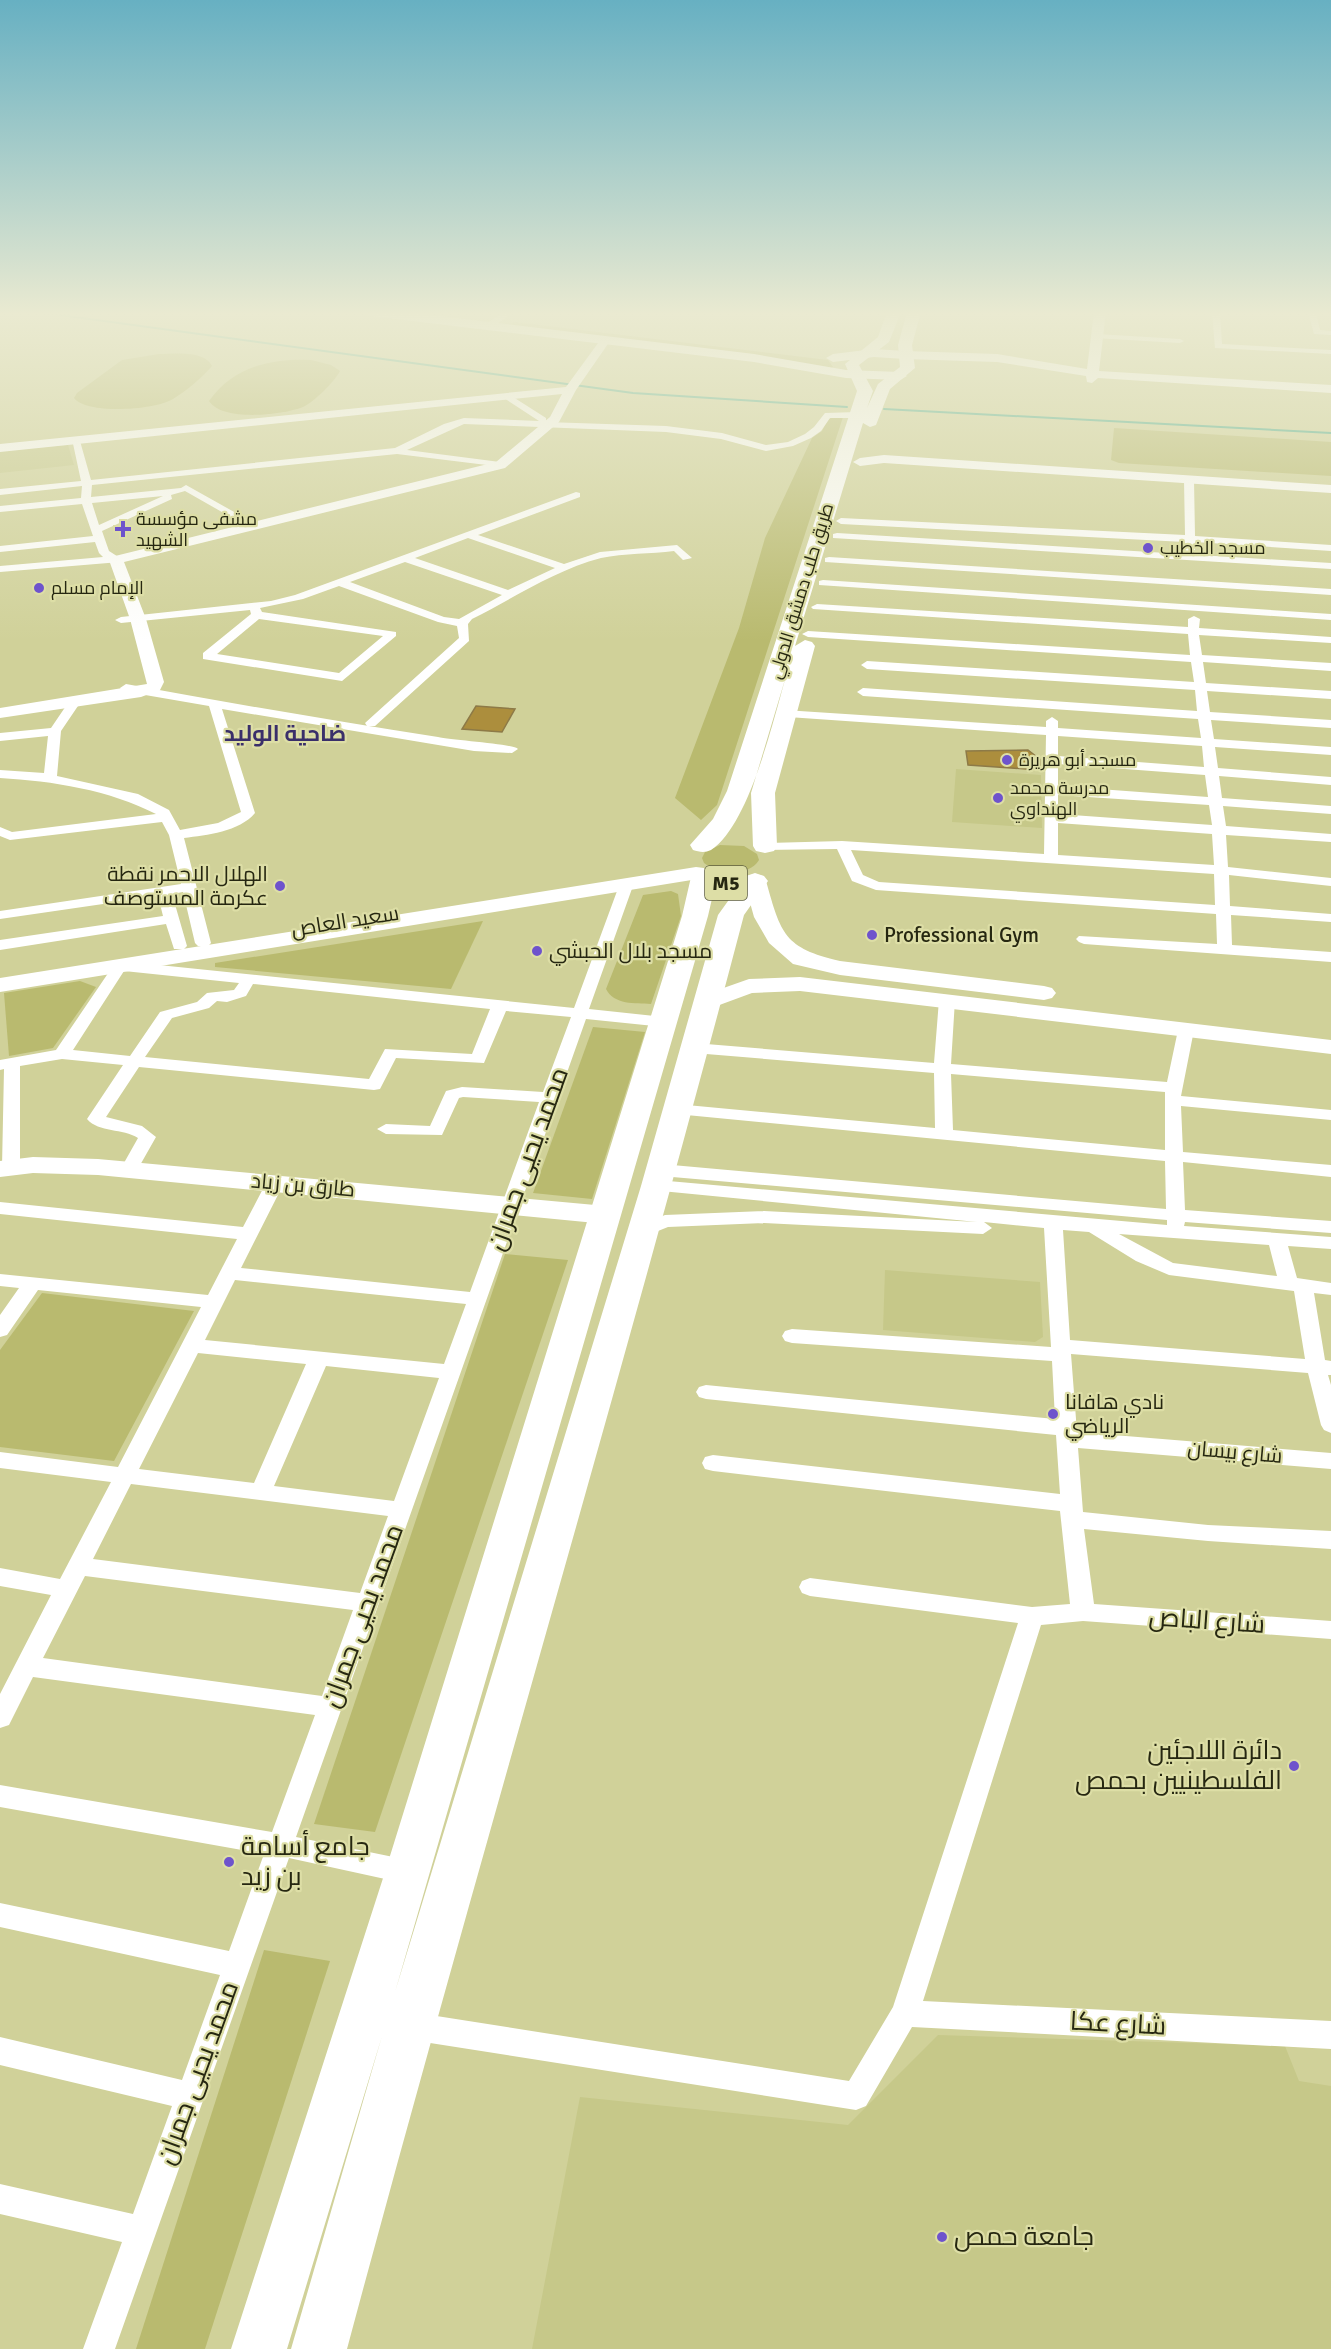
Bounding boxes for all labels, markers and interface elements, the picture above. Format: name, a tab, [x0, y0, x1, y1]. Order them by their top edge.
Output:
street label: طريق حلب دمشق الدولي	[764, 500, 841, 682]
place label: مشفى مؤسسة الشهيد	[136, 508, 257, 551]
marker: مشفى مؤسسة الشهيد	[114, 520, 132, 538]
place label: مسجد الخطيب	[1160, 537, 1266, 559]
marker: مسجد الخطيب	[1141, 541, 1155, 555]
place label: الإمام مسلم	[51, 577, 144, 600]
marker: الإمام مسلم	[32, 581, 46, 595]
district label: ضاحية الوليد	[224, 720, 346, 747]
place label: مسجد أبو هريرة	[1019, 749, 1136, 771]
marker: مسجد أبو هريرة	[1000, 753, 1014, 767]
place label: مدرسة محمد الهنداوي	[1010, 777, 1109, 823]
marker: مدرسة محمد الهنداوي	[991, 791, 1005, 805]
place label: الهلال الاحمر نقطة عكرمة المستوصف	[104, 861, 268, 911]
road number: M5	[705, 866, 747, 900]
marker: الهلال الاحمر نقطة عكرمة المستوصف	[273, 879, 287, 893]
street label: سعيد العاص	[289, 900, 401, 942]
place label: Professional Gym	[884, 922, 1039, 948]
marker: Professional Gym	[865, 928, 879, 942]
place label: مسجد بلال الحبشي	[549, 938, 712, 966]
marker: مسجد بلال الحبشي	[530, 944, 544, 958]
street label: محمد يحيى جمران	[480, 1063, 576, 1255]
street label: طارق بن زياد	[250, 1168, 356, 1202]
place label: نادي هافانا الرياضي	[1065, 1389, 1164, 1441]
marker: نادي هافانا الرياضي	[1046, 1407, 1060, 1421]
street label: شارع بيسان	[1186, 1435, 1284, 1470]
street label: محمد يحيى جمران	[315, 1520, 411, 1712]
street label: شارع الباص	[1148, 1601, 1266, 1641]
place label: دائرة اللاجئين الفلسطينيين بحمص	[1075, 1735, 1282, 1797]
marker: دائرة اللاجئين الفلسطينيين بحمص	[1287, 1759, 1301, 1773]
place label: جامع أسامة بن زيد	[241, 1829, 370, 1893]
marker: جامع أسامة بن زيد	[222, 1855, 236, 1869]
street label: محمد يحيى جمران	[150, 1977, 246, 2169]
street label: شارع عكا	[1069, 2006, 1167, 2042]
place label: جامعة حمص	[954, 2221, 1094, 2253]
marker: جامعة حمص	[935, 2230, 949, 2244]

